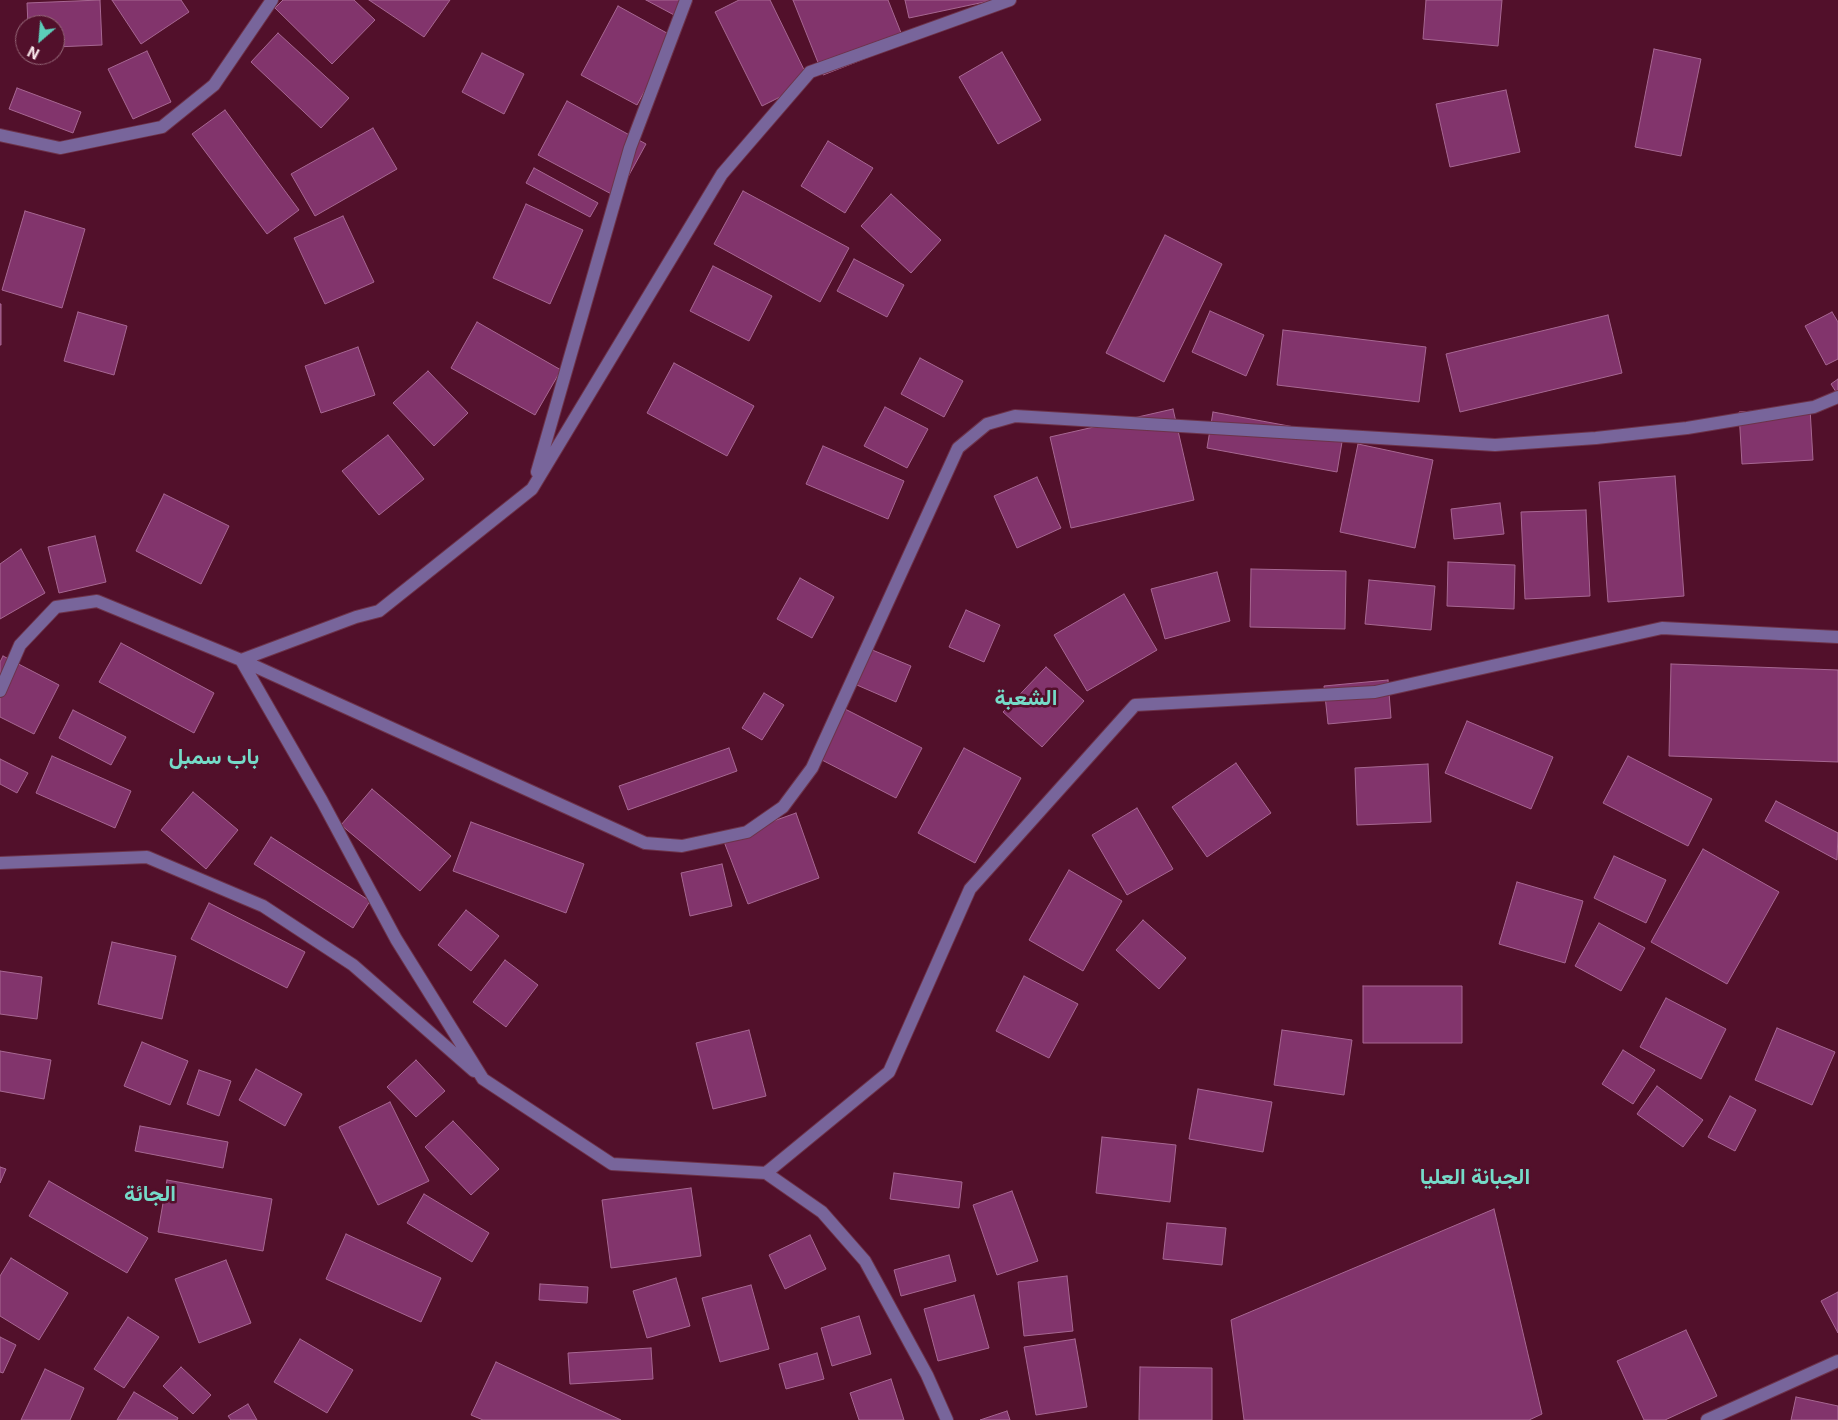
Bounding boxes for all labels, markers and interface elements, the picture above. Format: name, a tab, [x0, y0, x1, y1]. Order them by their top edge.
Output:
north arrow	[15, 15, 65, 65]
text: N	[25, 43, 42, 63]
district label: الشعبة	[995, 685, 1057, 711]
district label: باب سمبل	[169, 744, 259, 770]
district label: الجبانة العليا	[1420, 1164, 1530, 1190]
district label: الجائة	[124, 1181, 176, 1207]

